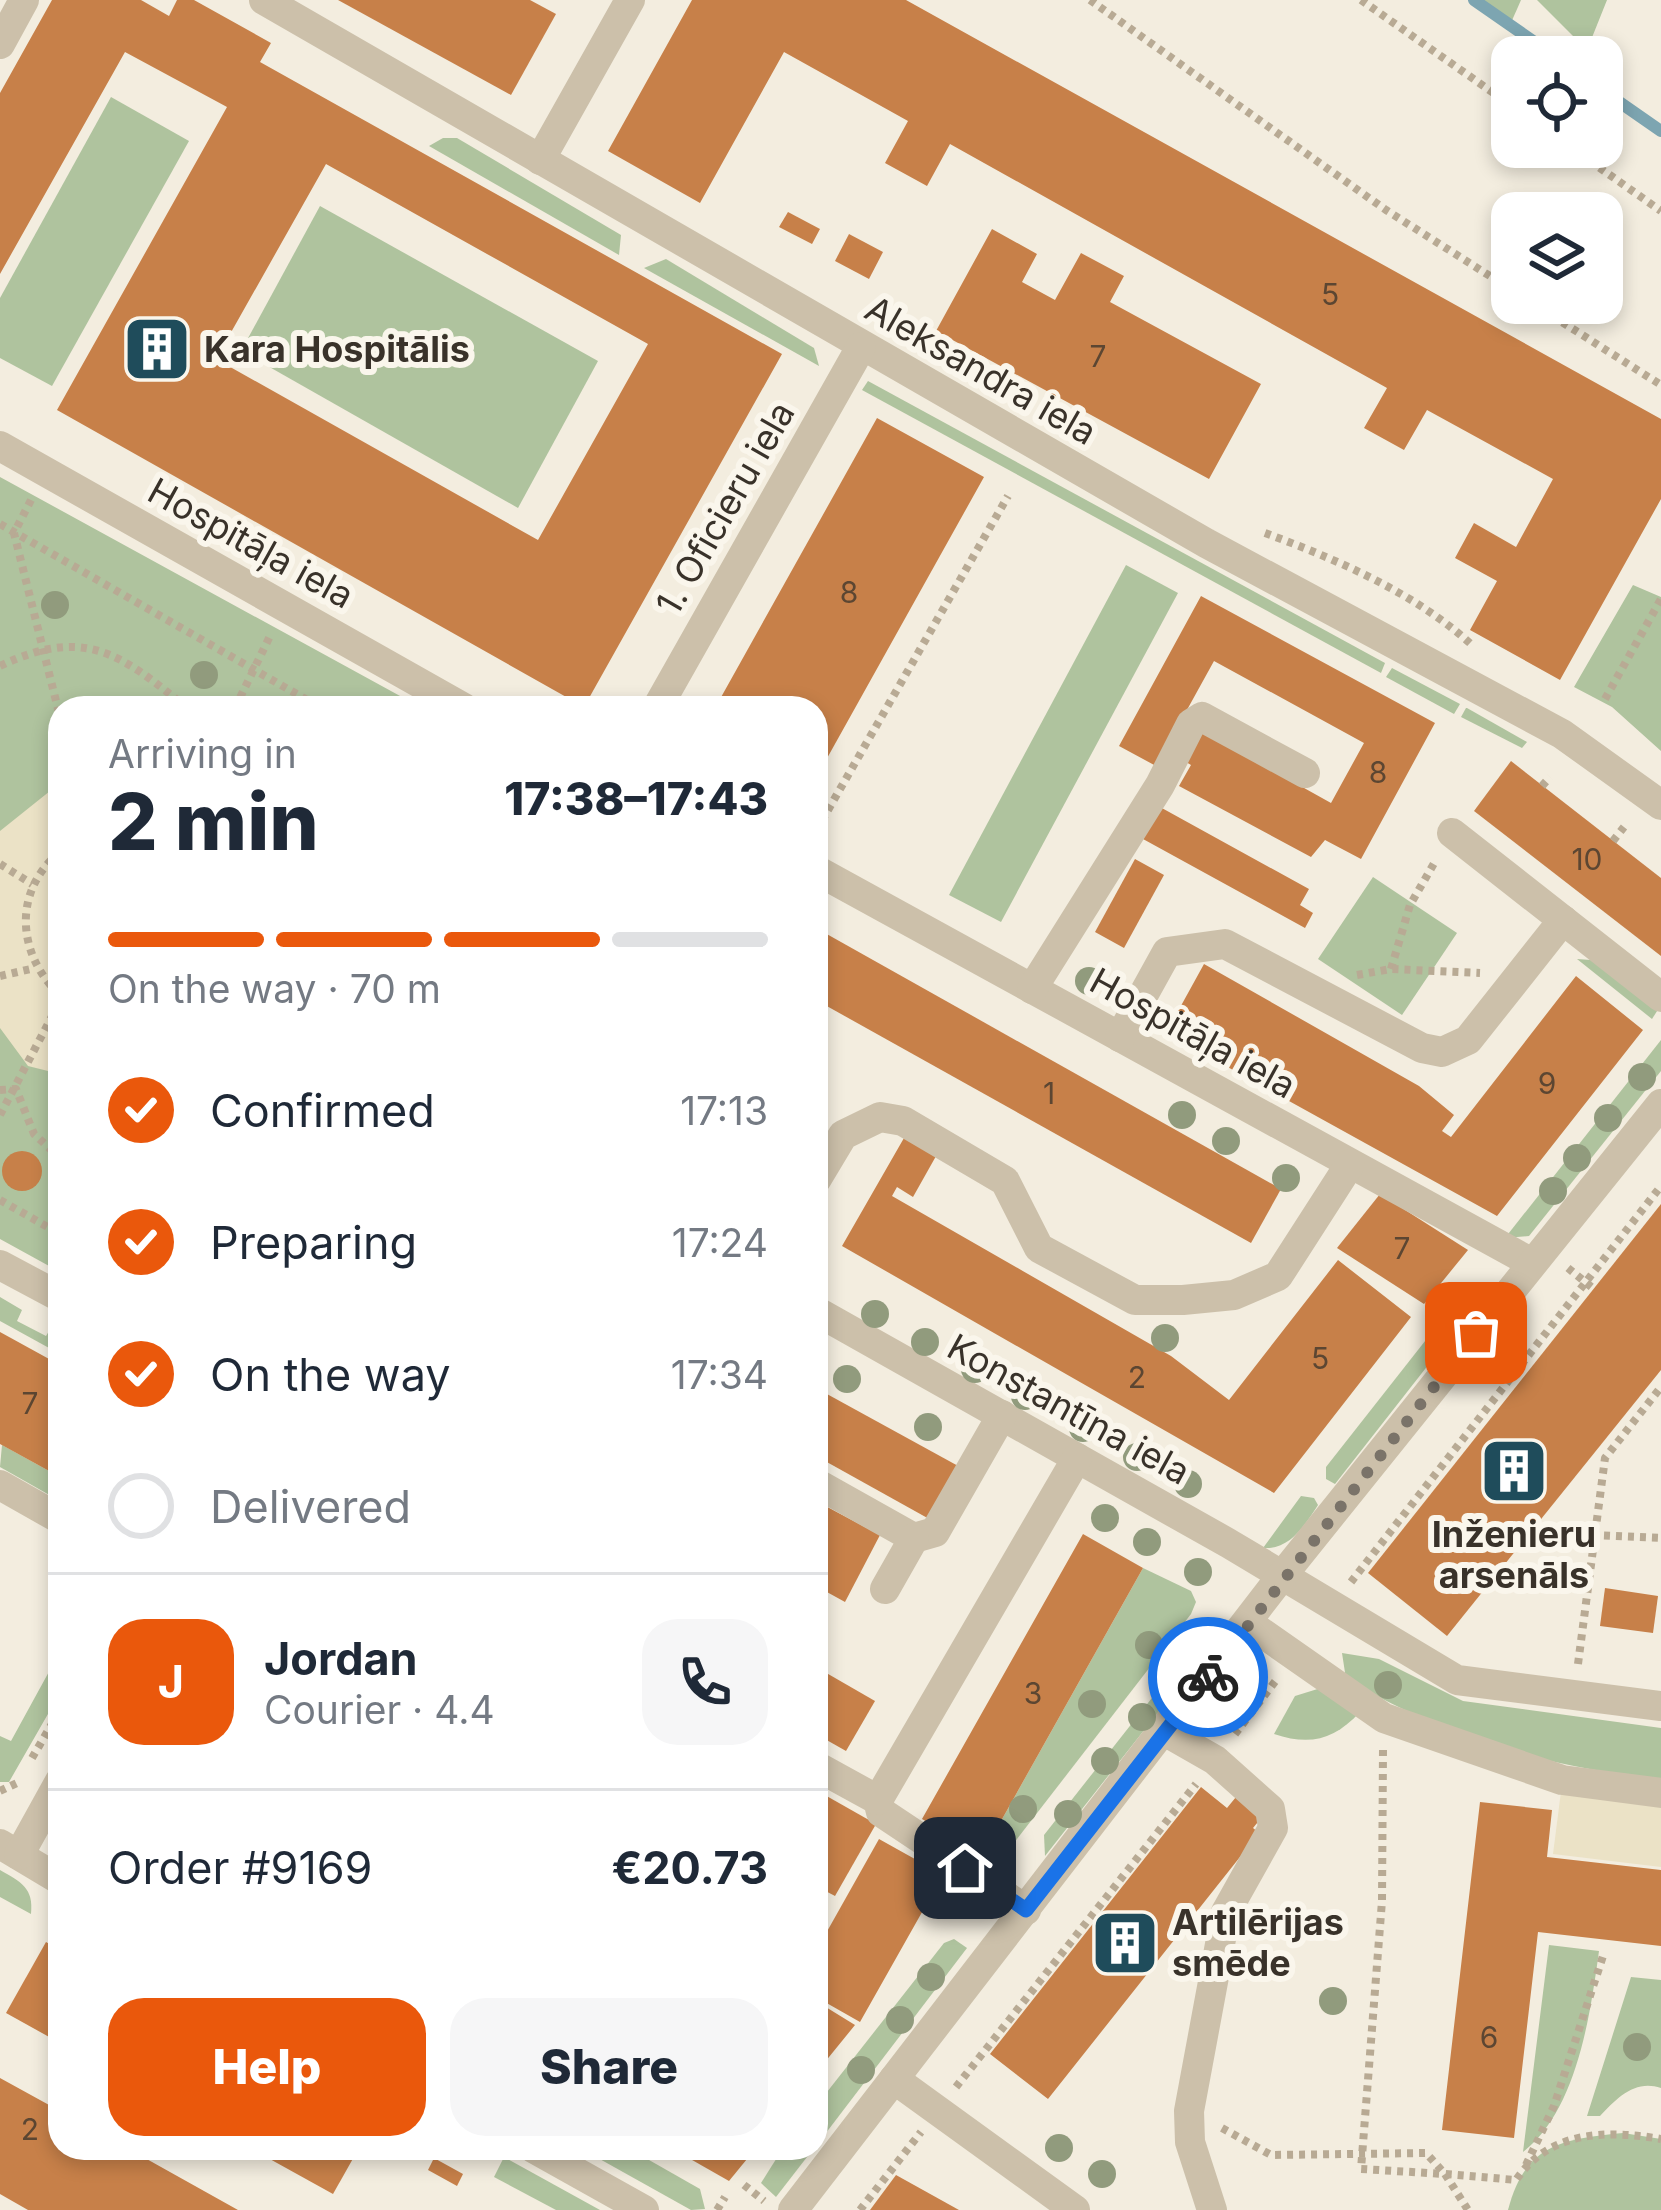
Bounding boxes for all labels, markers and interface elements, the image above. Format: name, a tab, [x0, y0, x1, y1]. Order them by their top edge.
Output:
map controls	[1491, 36, 1623, 324]
button: locate	[1491, 36, 1623, 168]
button: layers	[1491, 192, 1623, 324]
house number: 5	[1321, 276, 1339, 312]
street label: Aleksandra iela	[858, 286, 1104, 454]
building icon: Kara Hospitālis	[122, 314, 192, 384]
place label: Kara Hospitālis	[204, 327, 470, 371]
house number: 7	[1090, 338, 1106, 374]
street label: 1. Oficieru iela	[646, 394, 804, 622]
street label: Hospitāļa iela	[141, 468, 361, 618]
house number: 8	[840, 574, 858, 610]
text: Arriving in	[108, 730, 297, 777]
house number: 8	[1369, 754, 1387, 790]
text: 17:38–17:43	[504, 771, 768, 826]
text: 2 min	[108, 774, 319, 869]
house number: 10	[1571, 841, 1603, 877]
street label: Hospitāļa iela	[1083, 958, 1303, 1108]
text: On the way · 70 m	[108, 965, 441, 1012]
house number: 9	[1538, 1065, 1556, 1101]
house number: 1	[1043, 1075, 1055, 1111]
icon: check	[108, 1077, 174, 1143]
text: Confirmed	[210, 1083, 435, 1138]
text: 17:13	[680, 1087, 768, 1134]
icon: check	[108, 1209, 174, 1275]
text: Preparing	[210, 1215, 417, 1270]
text: 17:24	[672, 1219, 768, 1266]
house number: 7	[1394, 1230, 1410, 1266]
pin	[1425, 1282, 1527, 1384]
icon: bag	[1443, 1300, 1509, 1366]
street label: Konstantīna iela	[940, 1324, 1198, 1494]
house number: 5	[1311, 1340, 1329, 1376]
icon: check	[108, 1341, 174, 1407]
text: On the way	[210, 1347, 451, 1402]
text: 17:34	[671, 1351, 768, 1398]
house number: 2	[1128, 1359, 1146, 1395]
house number: 7	[22, 1385, 38, 1421]
building icon: Inženieru arsenāls	[1479, 1436, 1549, 1506]
text: Delivered	[210, 1479, 411, 1534]
place label: Inženieru arsenāls	[1432, 1512, 1596, 1597]
courier	[1148, 1617, 1268, 1737]
button: phone	[642, 1619, 768, 1745]
text: Jordan	[264, 1631, 418, 1686]
icon: bike	[1175, 1644, 1241, 1710]
text: J	[158, 1654, 184, 1709]
house number: 3	[1024, 1675, 1042, 1711]
text: Courier · 4.4	[264, 1686, 495, 1733]
pin	[914, 1817, 1016, 1919]
icon: home	[932, 1835, 998, 1901]
text: Order #9169	[108, 1840, 373, 1895]
text: €20.73	[611, 1840, 768, 1895]
place label: Artilērijas smēde	[1172, 1900, 1344, 1985]
building icon: Artilērijas smēde	[1090, 1908, 1160, 1978]
button: Help	[108, 1998, 426, 2136]
button: Share	[450, 1998, 768, 2136]
house number: 6	[1480, 2019, 1498, 2055]
house number: 2	[21, 2111, 39, 2147]

